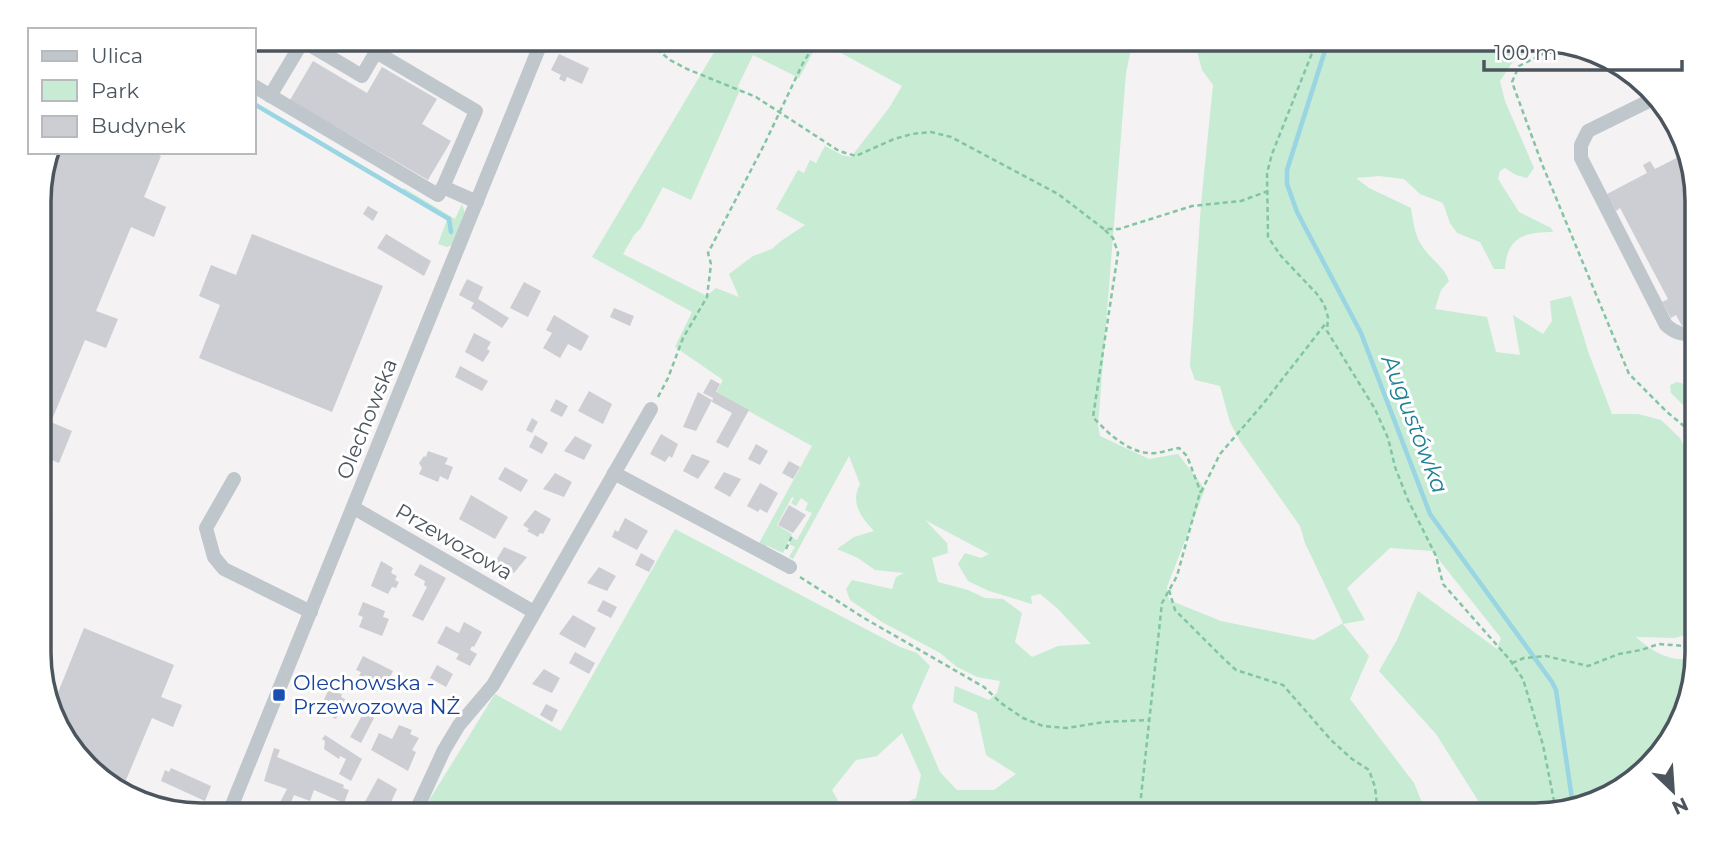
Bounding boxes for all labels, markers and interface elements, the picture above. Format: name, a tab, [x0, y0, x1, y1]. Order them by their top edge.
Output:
legend	[28, 28, 256, 154]
scale bar	[1484, 28, 1682, 72]
text: 100 m	[1494, 40, 1557, 65]
text: Ulica	[91, 43, 143, 68]
text: Park	[91, 78, 139, 103]
text: Budynek	[91, 113, 186, 138]
water label: Augustówka	[1375, 349, 1454, 497]
street label: Olechowska	[331, 355, 402, 483]
street label: Przewozowa	[391, 498, 517, 585]
place label: Olechowska - Przewozowa NŻ	[293, 670, 460, 719]
marker: Olechowska - Przewozowa NŻ	[271, 687, 287, 703]
north arrow	[1638, 756, 1708, 826]
text: N	[1668, 792, 1692, 820]

